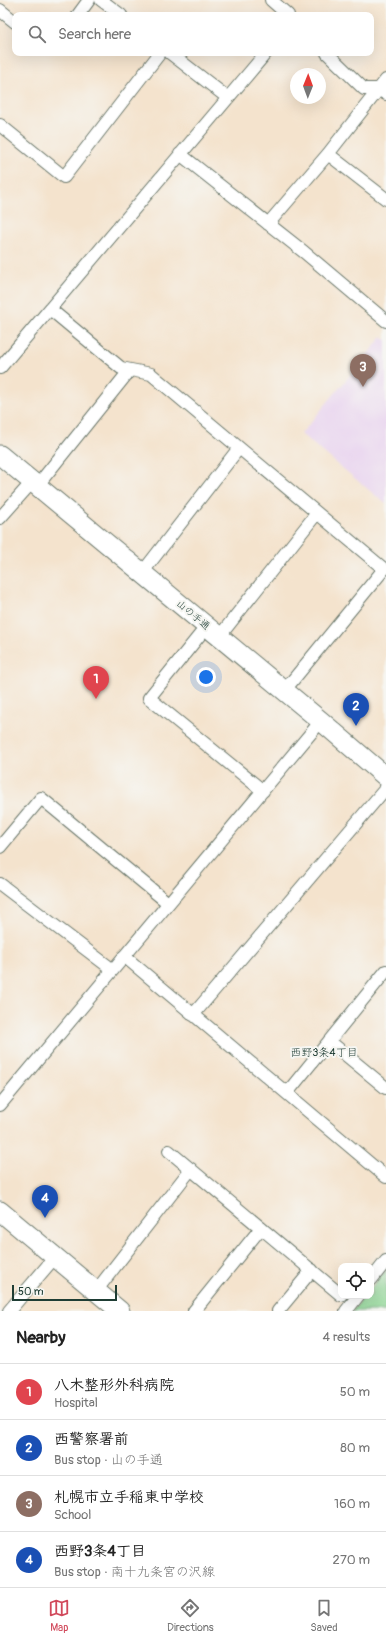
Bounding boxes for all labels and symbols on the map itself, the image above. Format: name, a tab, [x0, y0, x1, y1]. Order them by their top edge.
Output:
north arrow	[290, 68, 326, 104]
pin: 3	[350, 354, 376, 387]
street label: 山の手通	[174, 598, 212, 632]
pin: 1	[83, 666, 109, 699]
your location	[196, 667, 216, 687]
pin: 2	[343, 693, 369, 726]
district label: 西野3条4丁目	[290, 1046, 358, 1059]
pin: 4	[32, 1185, 58, 1218]
scale bar	[12, 1283, 117, 1302]

